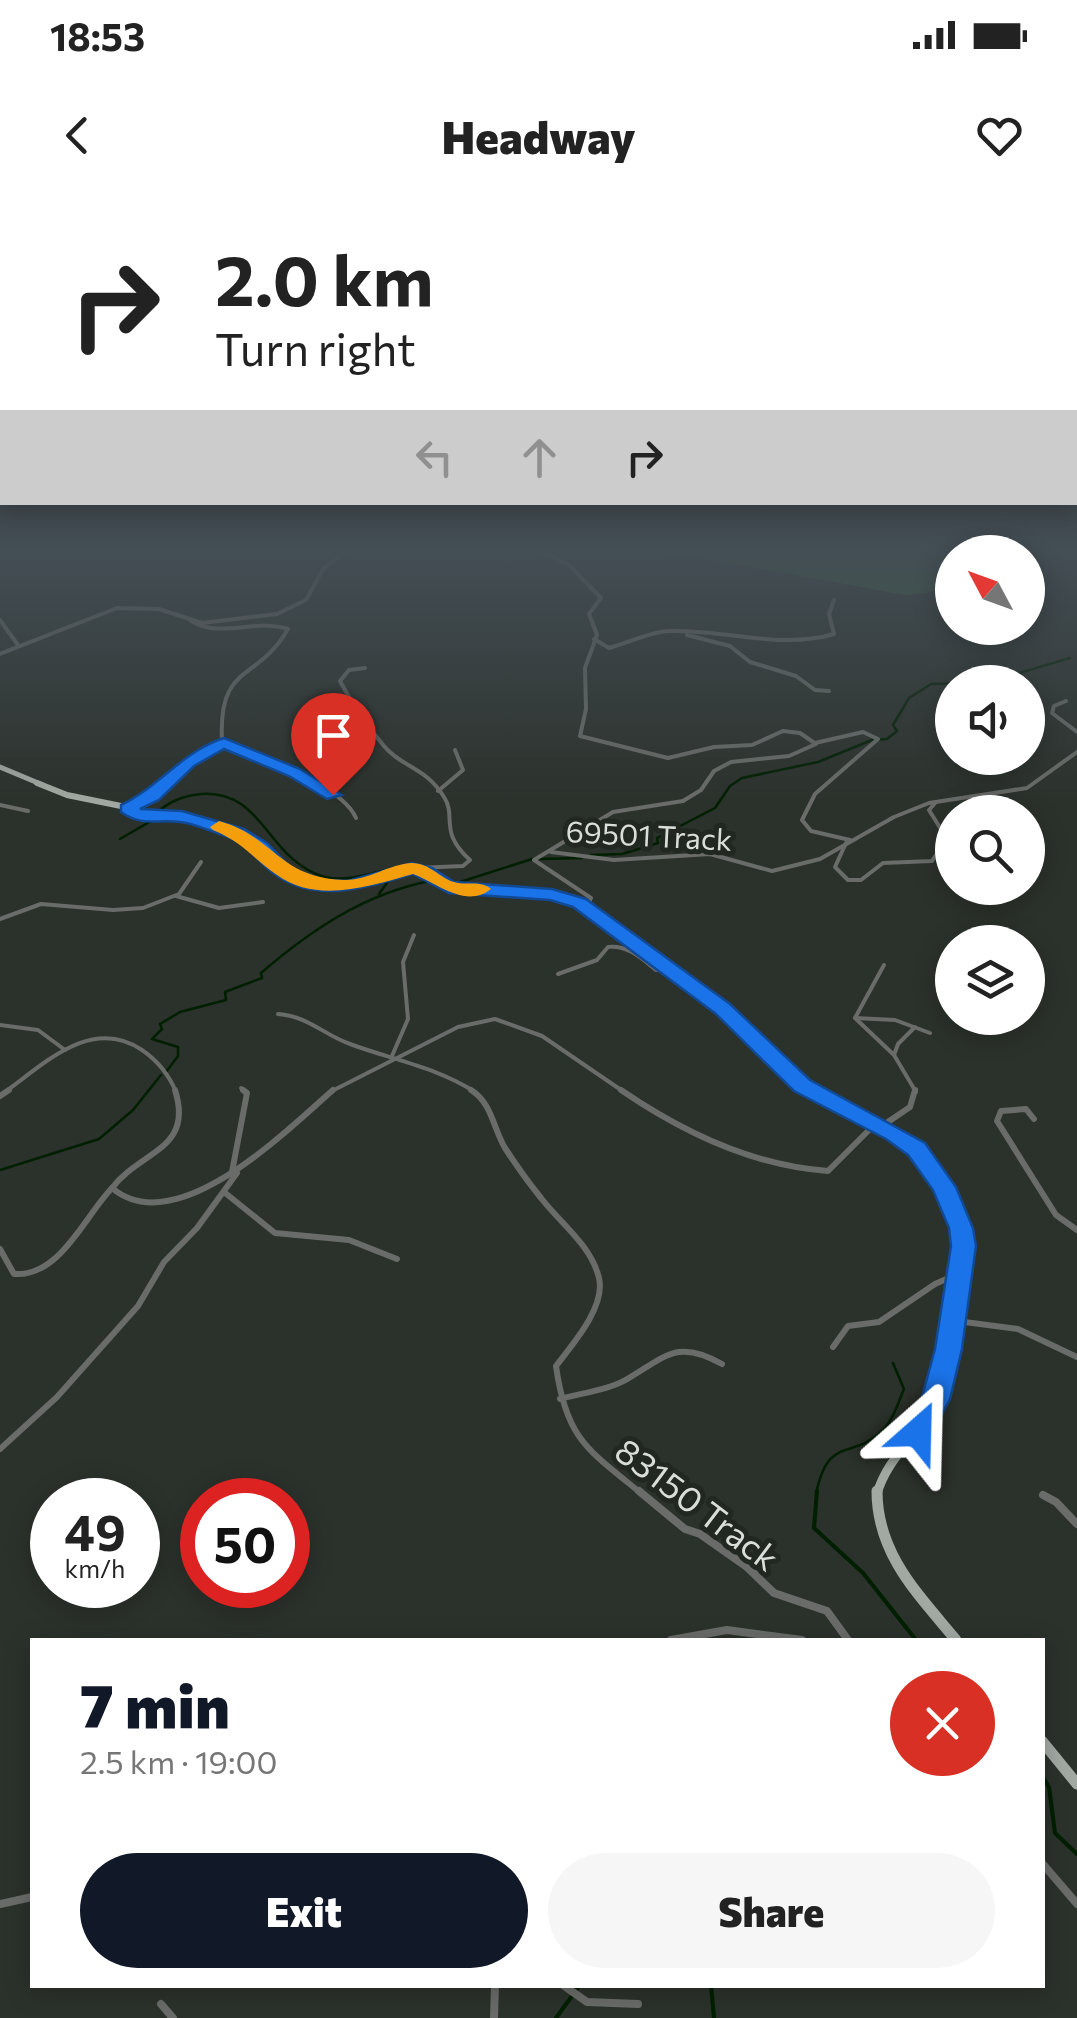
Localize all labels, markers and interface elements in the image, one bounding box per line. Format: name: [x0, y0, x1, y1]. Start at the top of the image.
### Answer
text: 18:53: [50, 12, 145, 59]
icon: back: [50, 108, 105, 163]
text: Headway: [442, 108, 635, 163]
icon: heart: [972, 108, 1027, 163]
text: 2.0 km: [215, 235, 434, 320]
icon: right: [50, 240, 180, 370]
text: Turn right: [215, 320, 416, 375]
icon: left: [407, 430, 462, 485]
icon: ahead: [512, 430, 567, 485]
icon: right: [617, 430, 672, 485]
north arrow: [935, 535, 1045, 645]
map controls: [935, 535, 1045, 1035]
button: sound: [935, 665, 1045, 775]
pin: [291, 693, 376, 796]
icon: arrive: [306, 708, 361, 763]
button: search: [935, 795, 1045, 905]
street label: 69501 Track: [565, 811, 733, 857]
button: layers: [935, 925, 1045, 1035]
position arrow: [866, 1380, 970, 1484]
street label: 83150 Track: [608, 1428, 788, 1578]
speed limit sign: 50: [180, 1478, 310, 1608]
text: 49: [64, 1500, 126, 1561]
text: km/h: [65, 1553, 125, 1583]
text: 7 min: [80, 1667, 230, 1740]
button: close: [890, 1671, 995, 1776]
text: 2.5 km · 19:00: [80, 1741, 277, 1781]
button: Exit: [80, 1853, 528, 1968]
button: Share: [548, 1853, 995, 1968]

